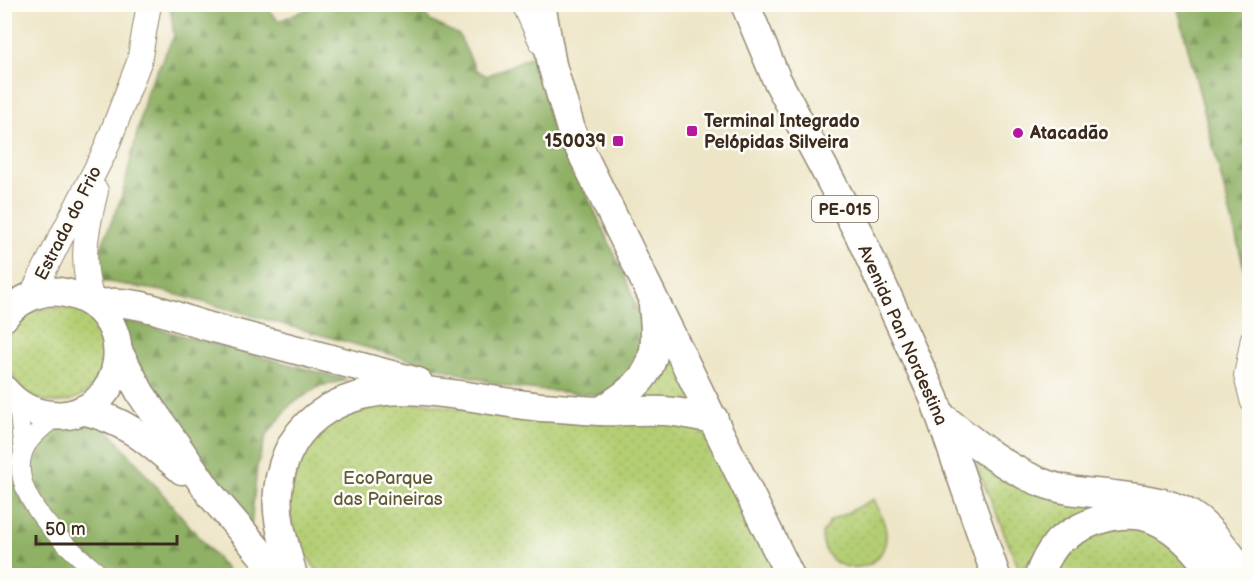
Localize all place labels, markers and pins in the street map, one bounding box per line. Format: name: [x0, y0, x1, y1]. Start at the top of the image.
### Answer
place label: Terminal Integrado Pelópidas Silveira: [704, 111, 860, 153]
place label: Atacadão: [1029, 123, 1108, 144]
marker: Terminal Integrado Pelópidas Silveira: [685, 124, 699, 138]
marker: Atacadão: [1011, 126, 1025, 140]
place label: 150039: [545, 131, 606, 152]
marker: 150039: [611, 134, 625, 148]

